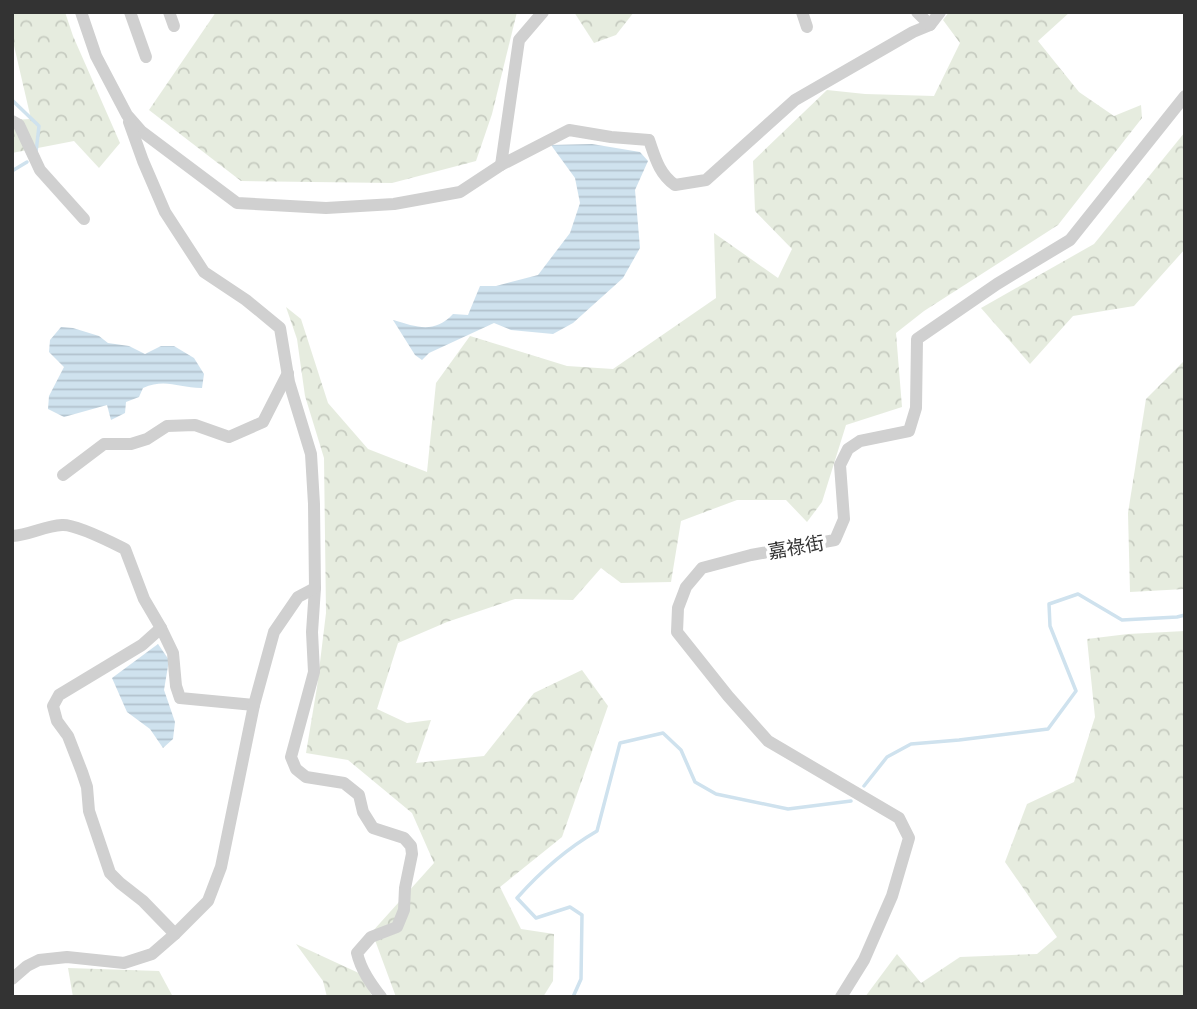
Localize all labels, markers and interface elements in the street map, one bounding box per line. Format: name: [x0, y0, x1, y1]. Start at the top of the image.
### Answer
street label: 嘉祿街: [766, 531, 826, 564]

